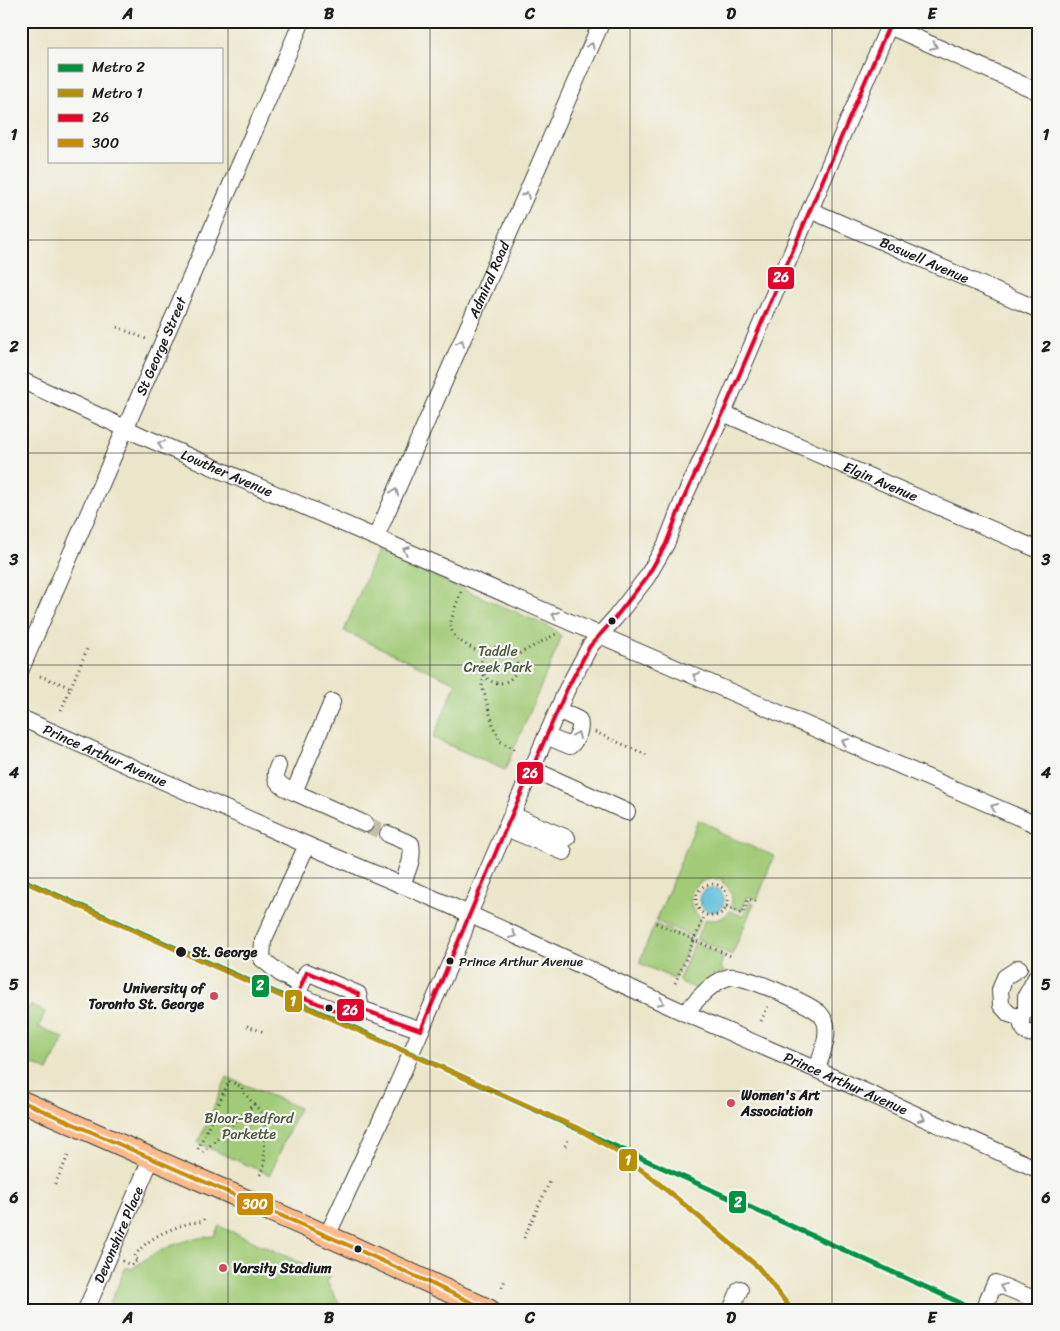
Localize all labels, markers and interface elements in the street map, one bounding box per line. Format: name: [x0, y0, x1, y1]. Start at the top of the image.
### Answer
text: A: [122, 0, 133, 28]
text: B: [324, 0, 335, 28]
text: C: [524, 0, 536, 28]
text: D: [726, 0, 736, 28]
text: E: [928, 0, 938, 28]
one-way arrow: [929, 39, 938, 50]
one-way arrow: [585, 42, 596, 51]
legend: [48, 48, 222, 162]
text: Metro 2: [92, 54, 145, 80]
text: Metro 1: [92, 80, 143, 106]
text: 26: [92, 104, 109, 130]
text: 1: [11, 120, 18, 149]
text: 1: [1043, 120, 1050, 149]
text: 300: [92, 130, 119, 156]
one-way arrow: [519, 191, 530, 200]
street label: Boswell Avenue: [875, 230, 973, 291]
street label: Admiral Road: [461, 236, 518, 323]
text: 26: [772, 265, 789, 290]
line badge: 26: [767, 266, 795, 290]
street label: St George Street: [129, 292, 195, 400]
text: 2: [8, 332, 19, 361]
text: 2: [1040, 332, 1051, 361]
one-way arrow: [454, 339, 465, 348]
one-way arrow: [157, 439, 166, 450]
street label: Lowther Avenue: [177, 442, 277, 504]
street label: Elgin Avenue: [839, 455, 922, 509]
one-way arrow: [389, 488, 400, 497]
text: 3: [9, 545, 19, 574]
text: 3: [1041, 545, 1051, 574]
one-way arrow: [402, 546, 411, 557]
one-way arrow: [551, 610, 560, 621]
unlabelled marker: [607, 616, 617, 626]
park label: Taddle Creek Park: [464, 639, 533, 680]
one-way arrow: [692, 672, 701, 683]
street label: Prince Arthur Avenue: [39, 717, 171, 794]
one-way arrow: [571, 731, 581, 740]
one-way arrow: [841, 737, 850, 748]
text: 4: [8, 758, 19, 787]
text: 4: [1040, 758, 1051, 787]
line badge: 26: [516, 761, 544, 785]
text: 26: [521, 761, 538, 786]
one-way arrow: [990, 802, 999, 813]
one-way arrow: [508, 929, 517, 939]
place label: St. George: [191, 940, 258, 965]
marker: St. George: [174, 945, 188, 959]
place label: Prince Arthur Avenue: [459, 950, 583, 973]
marker: Prince Arthur Avenue: [445, 956, 455, 966]
text: 5: [9, 970, 19, 999]
text: 5: [1041, 970, 1051, 999]
text: 2: [255, 973, 265, 998]
line badge: 2: [251, 974, 270, 998]
place label: University of Toronto St. George: [88, 976, 207, 1017]
line badge: 1: [284, 989, 303, 1013]
text: 1: [290, 989, 296, 1014]
marker: University of Toronto St. George: [208, 990, 220, 1002]
one-way arrow: [656, 996, 665, 1007]
line badge: 26: [336, 998, 365, 1022]
text: 26: [341, 998, 358, 1023]
unlabelled marker: [324, 1003, 334, 1013]
street label: Prince Arthur Avenue: [780, 1045, 912, 1122]
place label: Women's Art Association: [740, 1083, 821, 1124]
marker: Women's Art Association: [725, 1097, 737, 1109]
park label: Bloor-Bedford Parkette: [205, 1106, 295, 1147]
one-way arrow: [917, 1112, 926, 1122]
line badge: 1: [618, 1148, 638, 1172]
text: 1: [625, 1148, 631, 1173]
street label: Devonshire Place: [87, 1182, 151, 1287]
text: 6: [8, 1183, 19, 1212]
text: 6: [1040, 1183, 1051, 1212]
line badge: 2: [728, 1190, 747, 1214]
text: 2: [733, 1190, 743, 1215]
line badge: 300: [236, 1192, 274, 1216]
text: 300: [241, 1192, 268, 1217]
unlabelled marker: [353, 1244, 363, 1254]
place label: Varsity Stadium: [233, 1256, 332, 1281]
marker: Varsity Stadium: [217, 1262, 229, 1274]
one-way arrow: [1000, 1283, 1008, 1293]
text: A: [122, 1303, 133, 1331]
text: B: [324, 1303, 335, 1331]
text: C: [524, 1303, 536, 1331]
text: D: [726, 1303, 736, 1331]
text: E: [928, 1303, 938, 1331]

